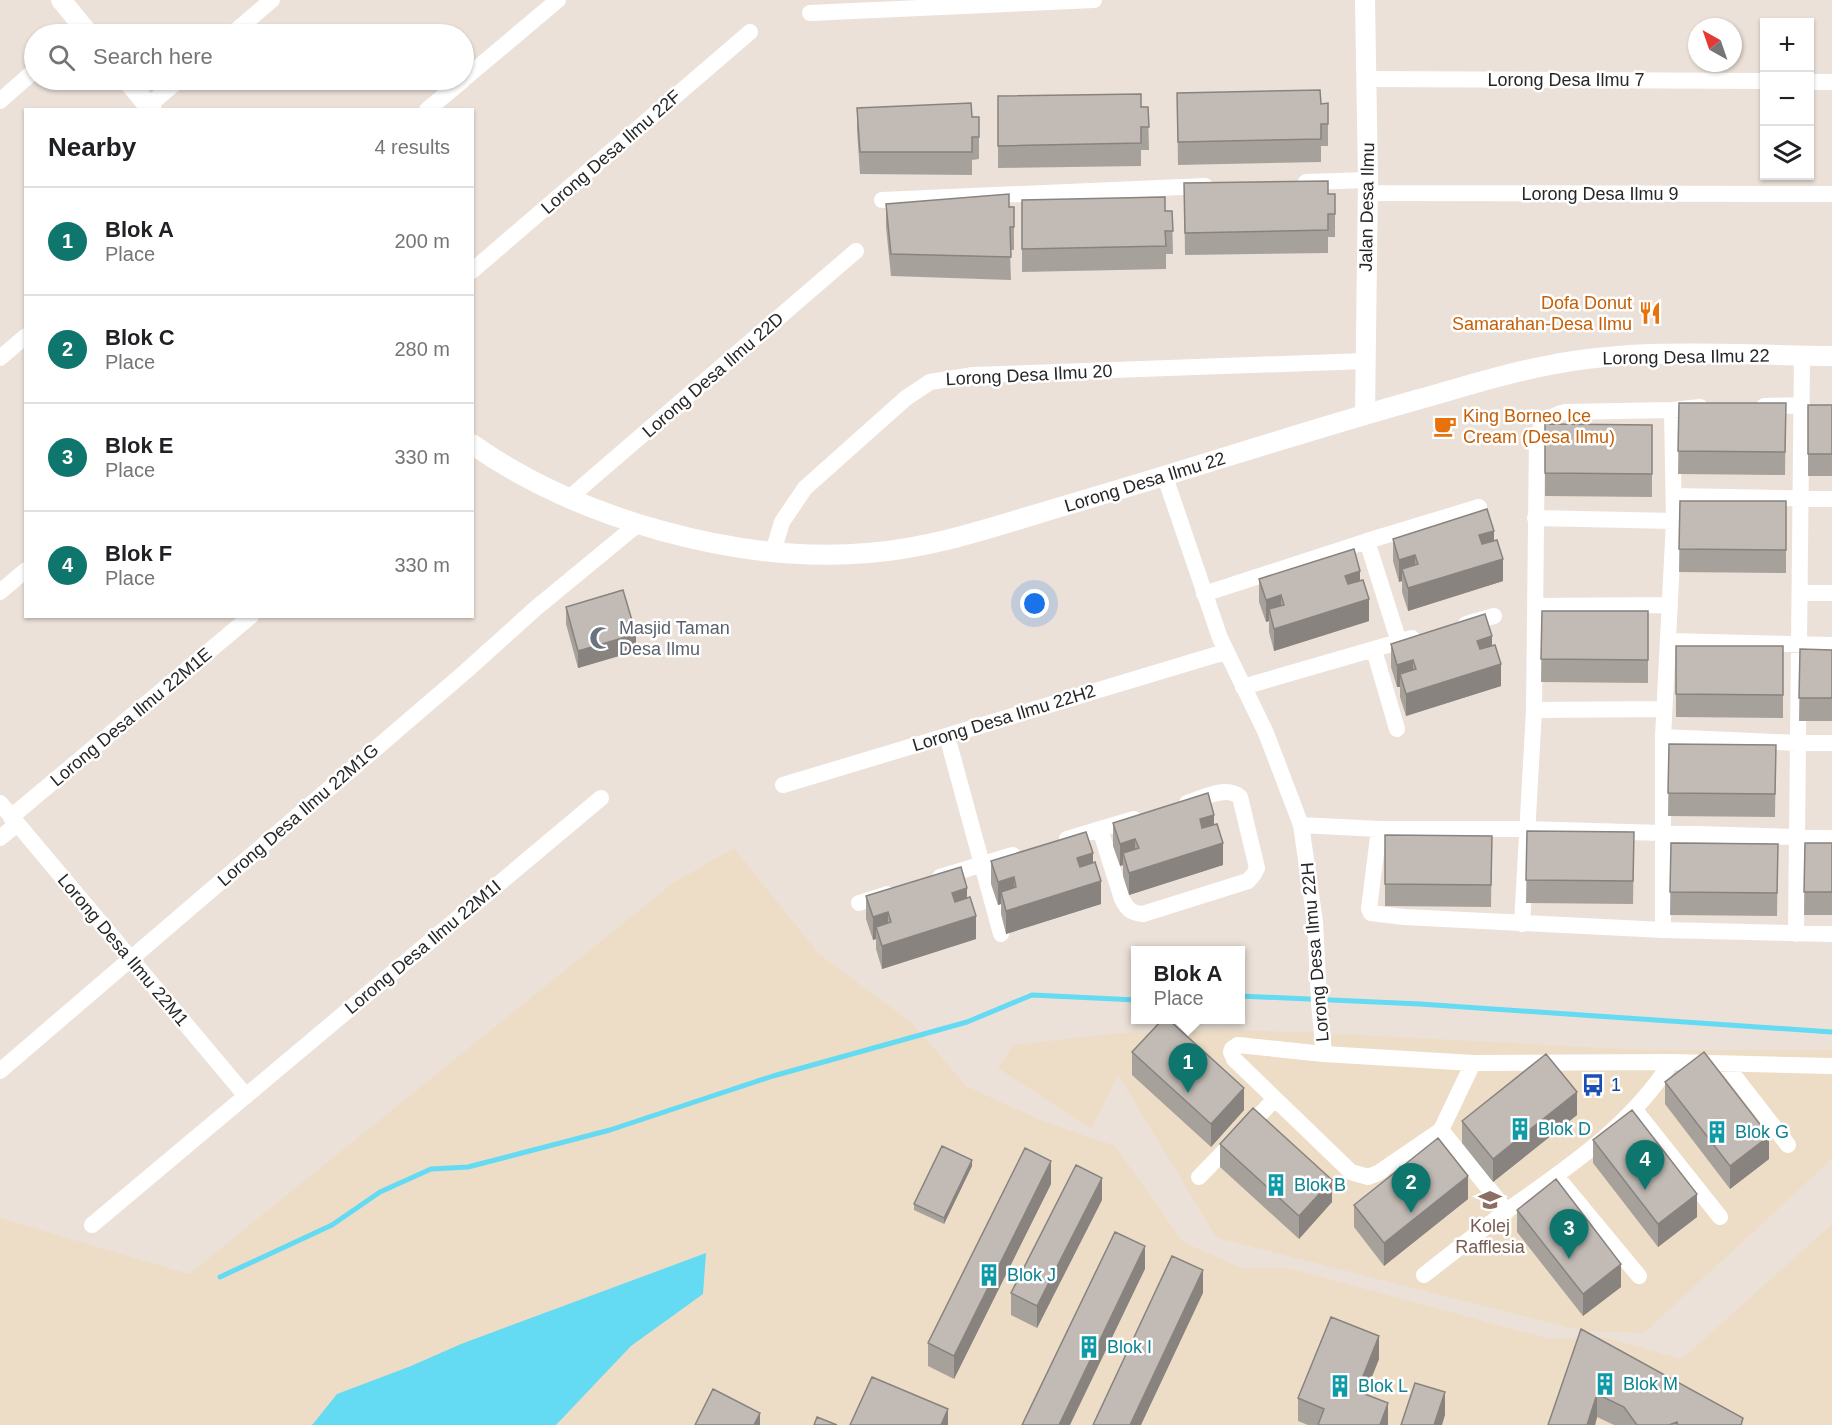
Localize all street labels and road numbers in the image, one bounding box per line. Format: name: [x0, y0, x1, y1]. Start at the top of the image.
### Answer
street label: Lorong Desa Ilmu 7: [1487, 70, 1645, 90]
street label: Lorong Desa Ilmu 22F: [537, 86, 685, 218]
street label: Jalan Desa Ilmu: [1356, 142, 1378, 272]
street label: Lorong Desa Ilmu 9: [1521, 184, 1679, 204]
street label: Lorong Desa Ilmu 22D: [638, 308, 788, 442]
street label: Lorong Desa Ilmu 22: [1602, 346, 1770, 368]
street label: Lorong Desa Ilmu 20: [945, 361, 1113, 389]
street label: Lorong Desa Ilmu 22: [1062, 448, 1228, 516]
street label: Lorong Desa Ilmu 22M1E: [46, 644, 216, 790]
street label: Lorong Desa Ilmu 22H2: [910, 681, 1098, 755]
street label: Lorong Desa Ilmu 22M1G: [214, 740, 382, 890]
street label: Lorong Desa Ilmu 22H: [1297, 861, 1333, 1043]
street label: Lorong Desa Ilmu 22M1: [54, 870, 192, 1030]
street label: Lorong Desa Ilmu 22M1I: [341, 876, 505, 1018]

